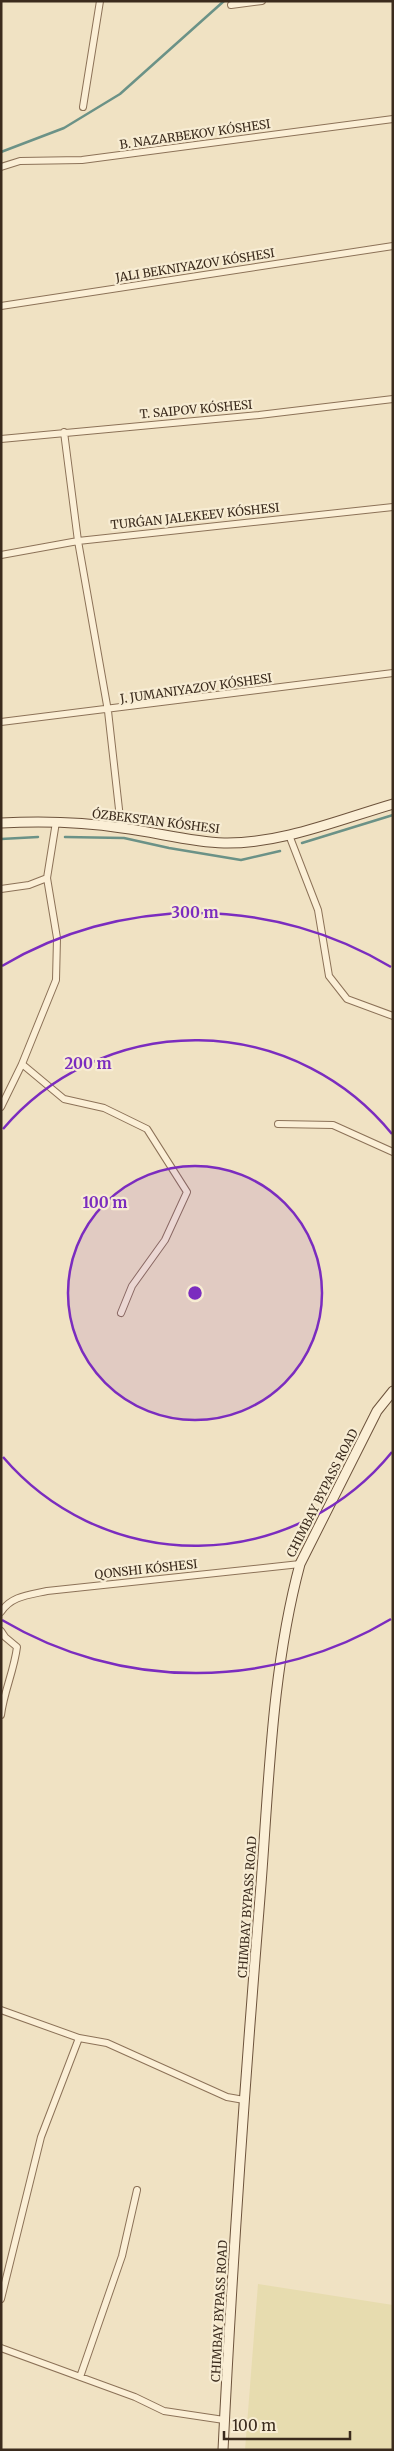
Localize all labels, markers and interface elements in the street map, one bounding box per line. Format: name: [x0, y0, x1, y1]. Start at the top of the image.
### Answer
street label: B. NAZARBEKOV KÓSHESI: [119, 116, 271, 152]
street label: JALI BEKNIYAZOV KÓSHESI: [113, 245, 276, 285]
street label: T. SAIPOV KÓSHESI: [139, 397, 253, 421]
street label: TURǴAN JALEKEEV KÓSHESI: [110, 500, 280, 532]
street label: J. JUMANIYAZOV KÓSHESI: [118, 670, 273, 706]
street label: ÓZBEKSTAN KÓSHESI: [91, 806, 221, 836]
text: 300 m: [171, 903, 219, 922]
text: 200 m: [64, 1054, 112, 1073]
text: 100 m: [83, 1193, 127, 1212]
centre of rings: [186, 1284, 204, 1302]
street label: CHIMBAY BYPASS ROAD: [283, 1426, 361, 1560]
street label: QONSHI KÓSHESI: [94, 1556, 198, 1582]
street label: CHIMBAY BYPASS ROAD: [235, 1836, 259, 1978]
street label: CHIMBAY BYPASS ROAD: [208, 2240, 230, 2382]
scale bar: [224, 2408, 350, 2440]
text: 100 m: [232, 2416, 276, 2435]

